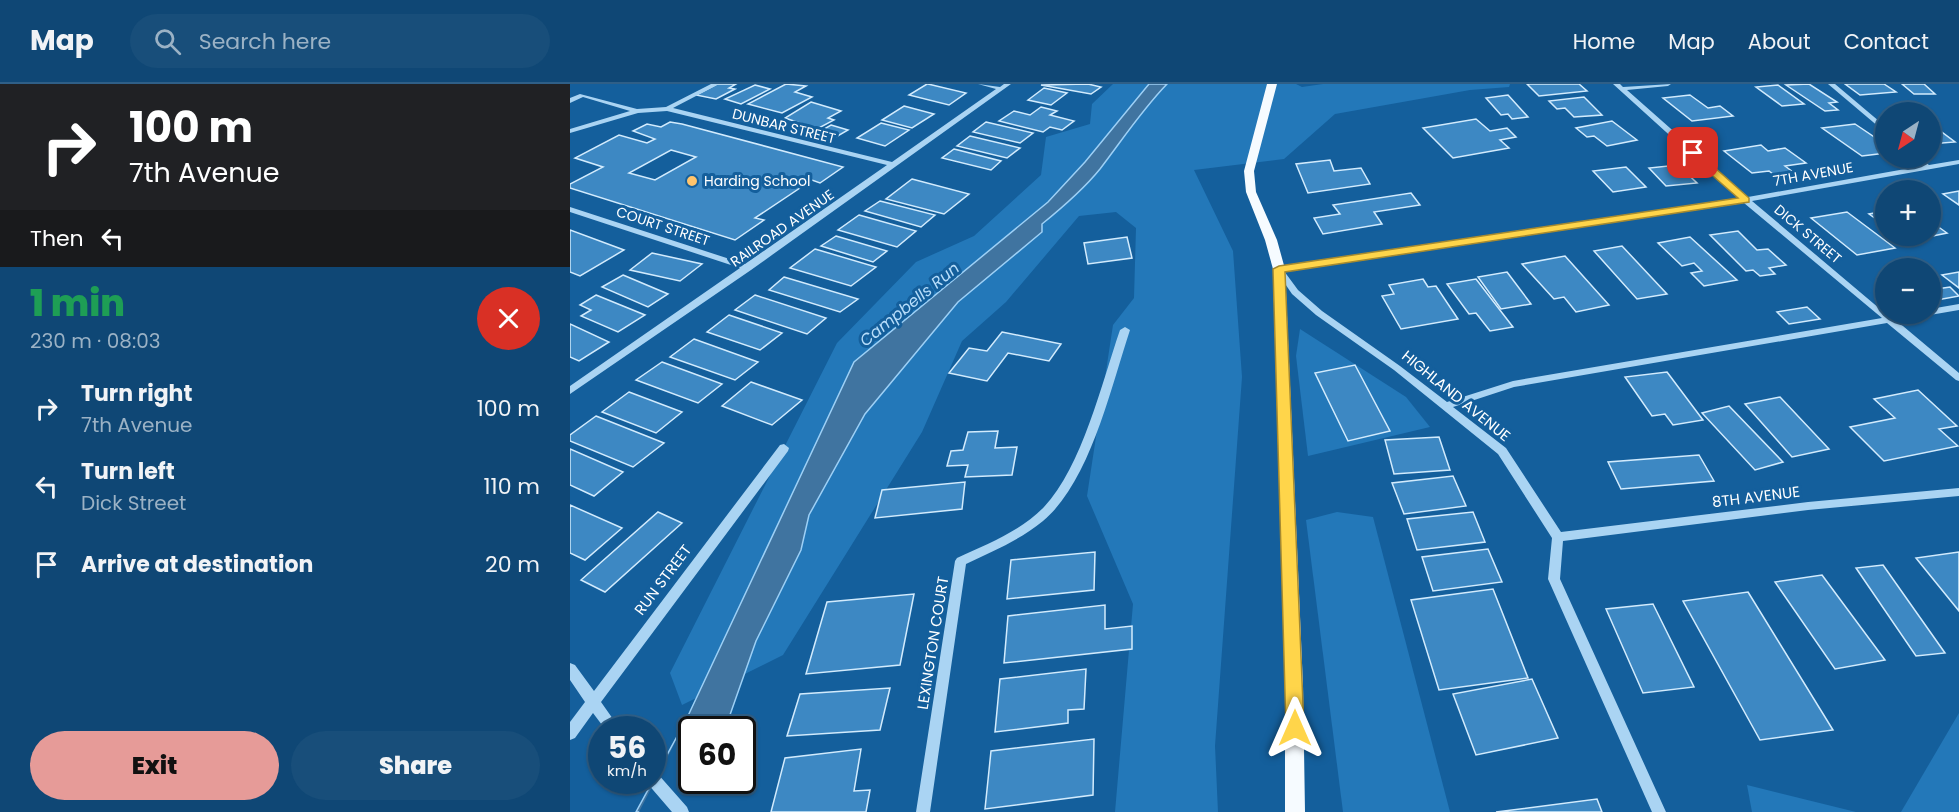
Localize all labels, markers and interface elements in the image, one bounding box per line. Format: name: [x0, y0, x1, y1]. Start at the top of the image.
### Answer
search box: [130, 14, 550, 68]
text: Map: [30, 21, 94, 60]
icon: search: [151, 25, 184, 58]
text: Search here: [199, 26, 331, 57]
text: Home: [1573, 27, 1635, 56]
text: Map: [1668, 27, 1715, 56]
text: About: [1748, 27, 1811, 56]
text: Contact: [1844, 27, 1929, 56]
text: 100 m: [129, 98, 253, 157]
north arrow: [1875, 102, 1941, 168]
map controls: [1875, 102, 1941, 324]
street label: DUNBAR STREET: [730, 104, 838, 149]
icon: right: [30, 108, 108, 186]
pin: [1667, 127, 1718, 178]
icon: arrive: [1676, 136, 1709, 169]
text: 7th Avenue: [129, 154, 279, 191]
street label: 7TH AVENUE: [1771, 157, 1855, 191]
place label: Harding School: [704, 171, 810, 191]
marker: Harding School: [685, 174, 699, 188]
button: +: [1875, 180, 1941, 246]
street label: RAILROAD AVENUE: [726, 185, 838, 271]
street label: DICK STREET: [1770, 200, 1846, 268]
street label: COURT STREET: [614, 201, 713, 251]
icon: left: [96, 222, 129, 255]
text: Then: [30, 223, 84, 254]
water label: Campbells Run: [855, 257, 964, 352]
button: −: [1875, 258, 1941, 324]
text: 1 min: [30, 278, 125, 329]
button: close: [477, 287, 540, 350]
text: 230 m · 08:03: [30, 327, 160, 355]
street label: HIGHLAND AVENUE: [1398, 345, 1515, 446]
text: Turn right: [81, 378, 192, 409]
icon: right: [30, 392, 63, 425]
text: 100 m: [477, 393, 540, 424]
text: 7th Avenue: [81, 411, 192, 439]
text: Turn left: [81, 456, 175, 487]
icon: left: [30, 470, 63, 503]
text: 110 m: [484, 471, 540, 502]
street label: 8TH AVENUE: [1711, 481, 1801, 512]
text: Dick Street: [81, 489, 186, 517]
street label: RUN STREET: [629, 540, 696, 619]
icon: arrive: [30, 548, 63, 581]
text: Arrive at destination: [81, 549, 313, 580]
text: 20 m: [485, 549, 540, 580]
street label: LEXINGTON COURT: [912, 575, 953, 711]
position arrow: [1263, 696, 1327, 760]
speed limit sign: 60: [678, 716, 756, 794]
text: 56: [608, 726, 646, 769]
button: Exit: [30, 731, 279, 800]
button: Share: [291, 731, 540, 800]
text: km/h: [607, 760, 647, 781]

